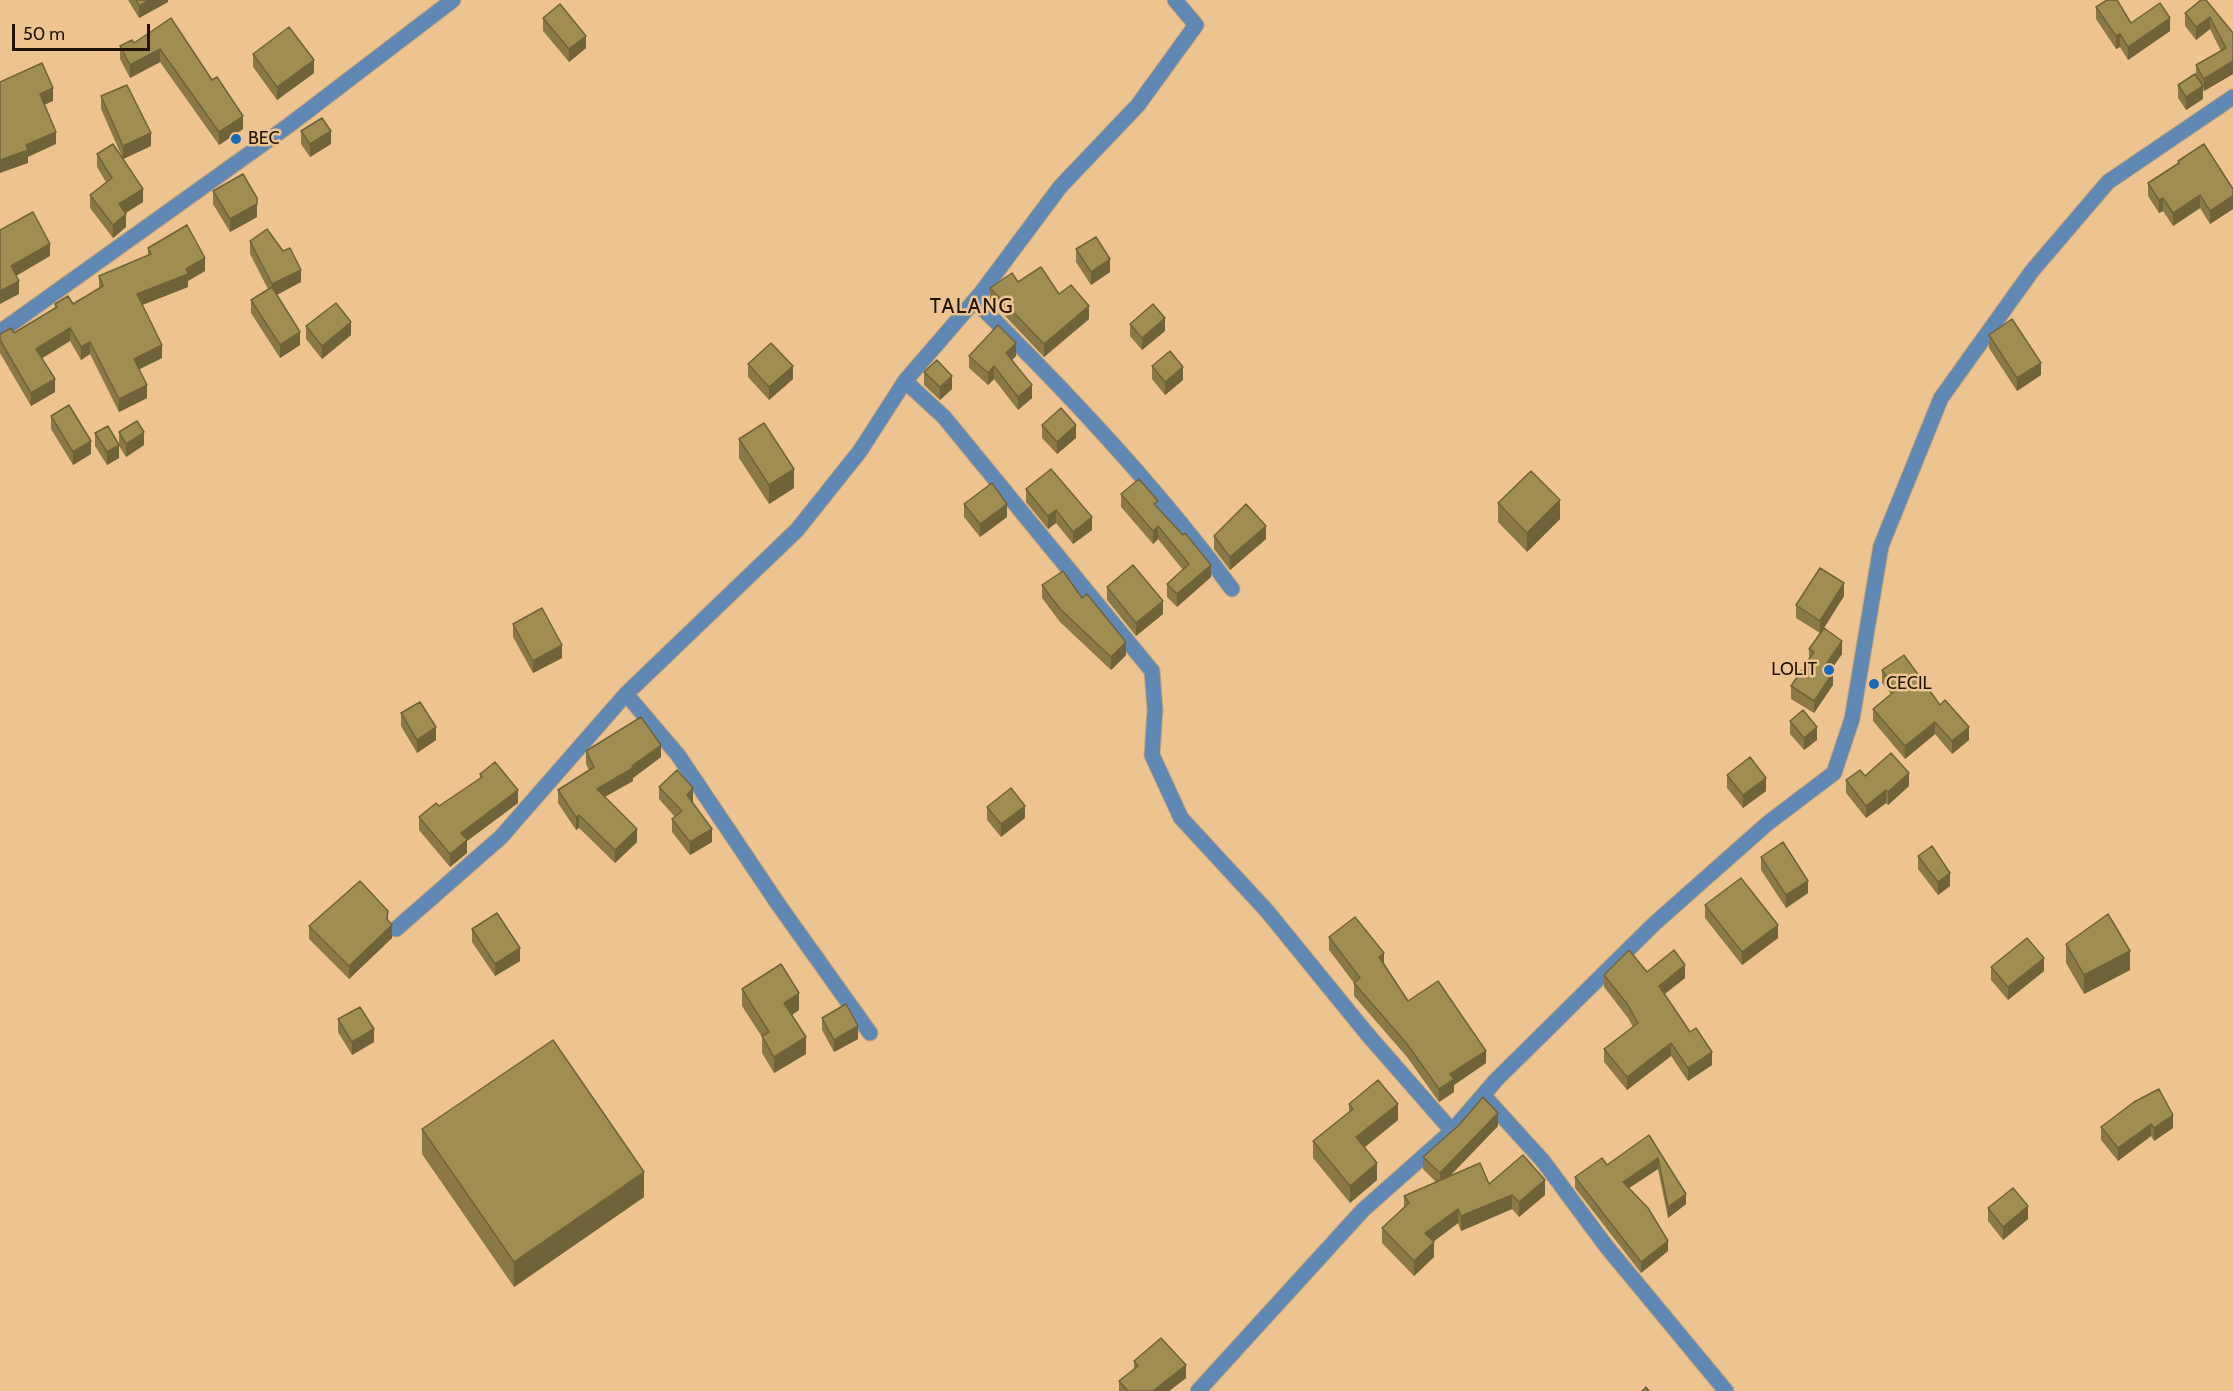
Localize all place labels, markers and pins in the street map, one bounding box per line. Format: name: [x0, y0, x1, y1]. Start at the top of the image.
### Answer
place label: BEC: [248, 128, 280, 150]
marker: BEC: [229, 132, 243, 146]
place label: LOLIT: [1771, 659, 1817, 681]
marker: LOLIT: [1822, 663, 1836, 677]
place label: CECIL: [1886, 673, 1932, 695]
marker: CECIL: [1867, 677, 1881, 691]

